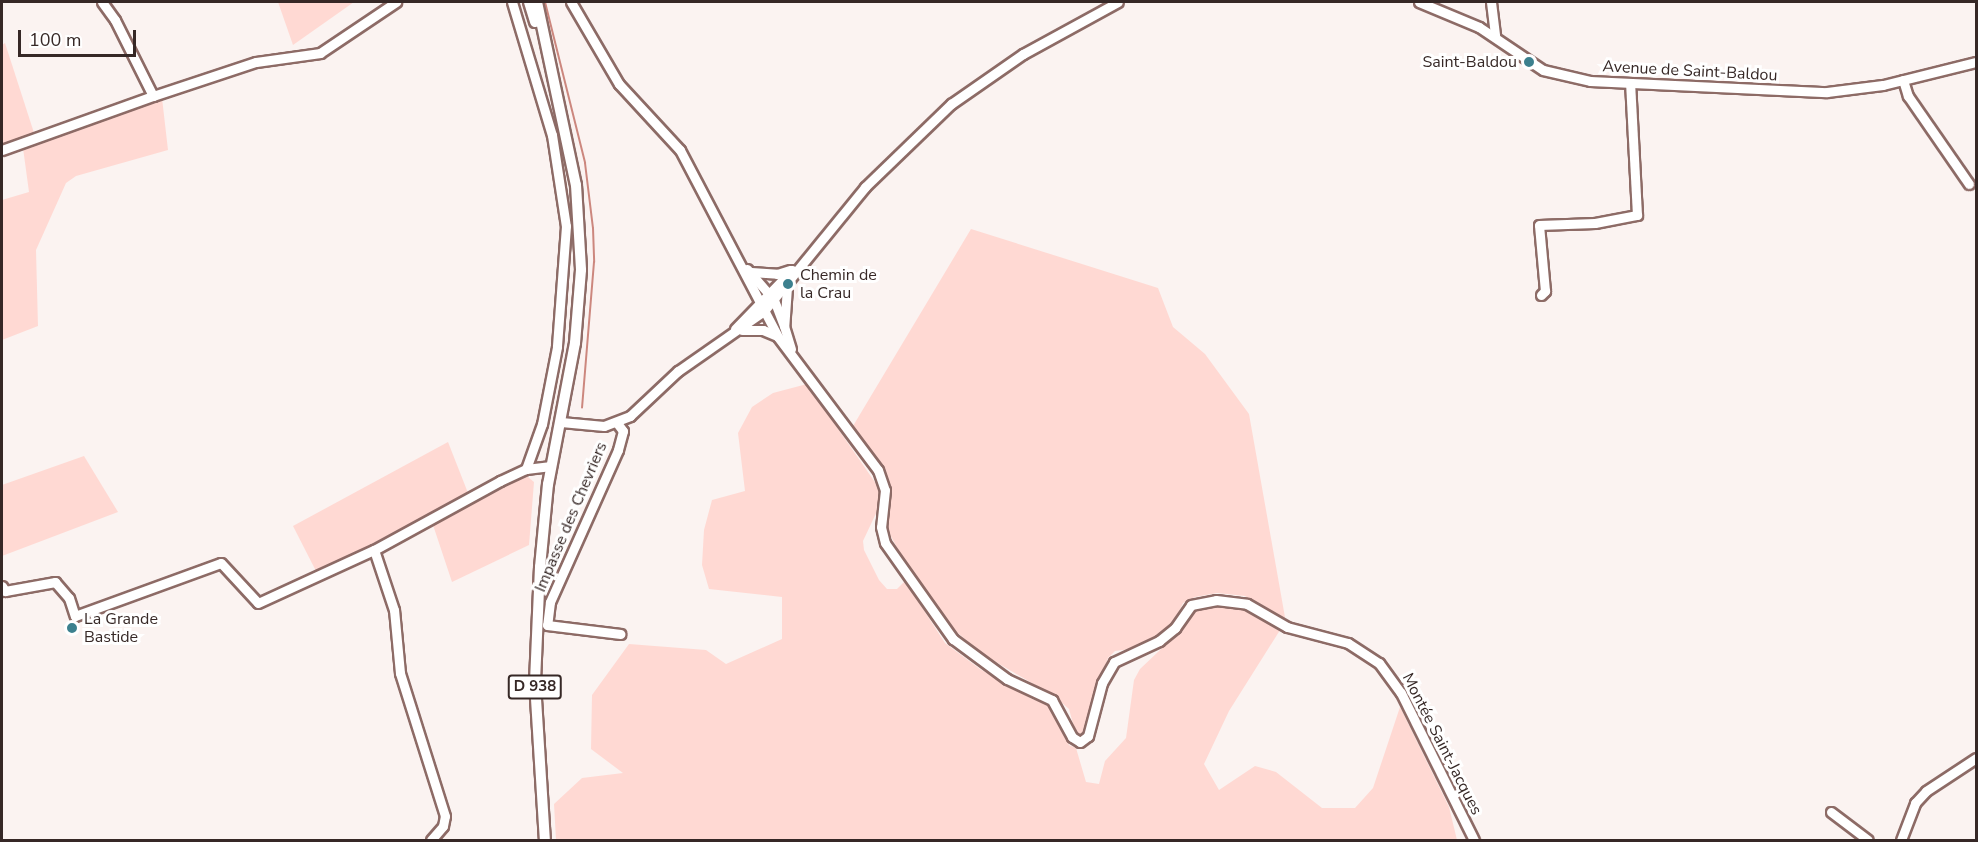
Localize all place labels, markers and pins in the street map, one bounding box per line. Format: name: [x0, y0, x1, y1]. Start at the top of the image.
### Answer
place label: Saint-Baldou: [1423, 52, 1517, 72]
marker: Saint-Baldou: [1522, 55, 1536, 69]
place label: Chemin de la Crau: [800, 265, 877, 303]
marker: Chemin de la Crau: [781, 277, 795, 291]
place label: La Grande Bastide: [84, 609, 158, 647]
marker: La Grande Bastide: [65, 621, 79, 635]

